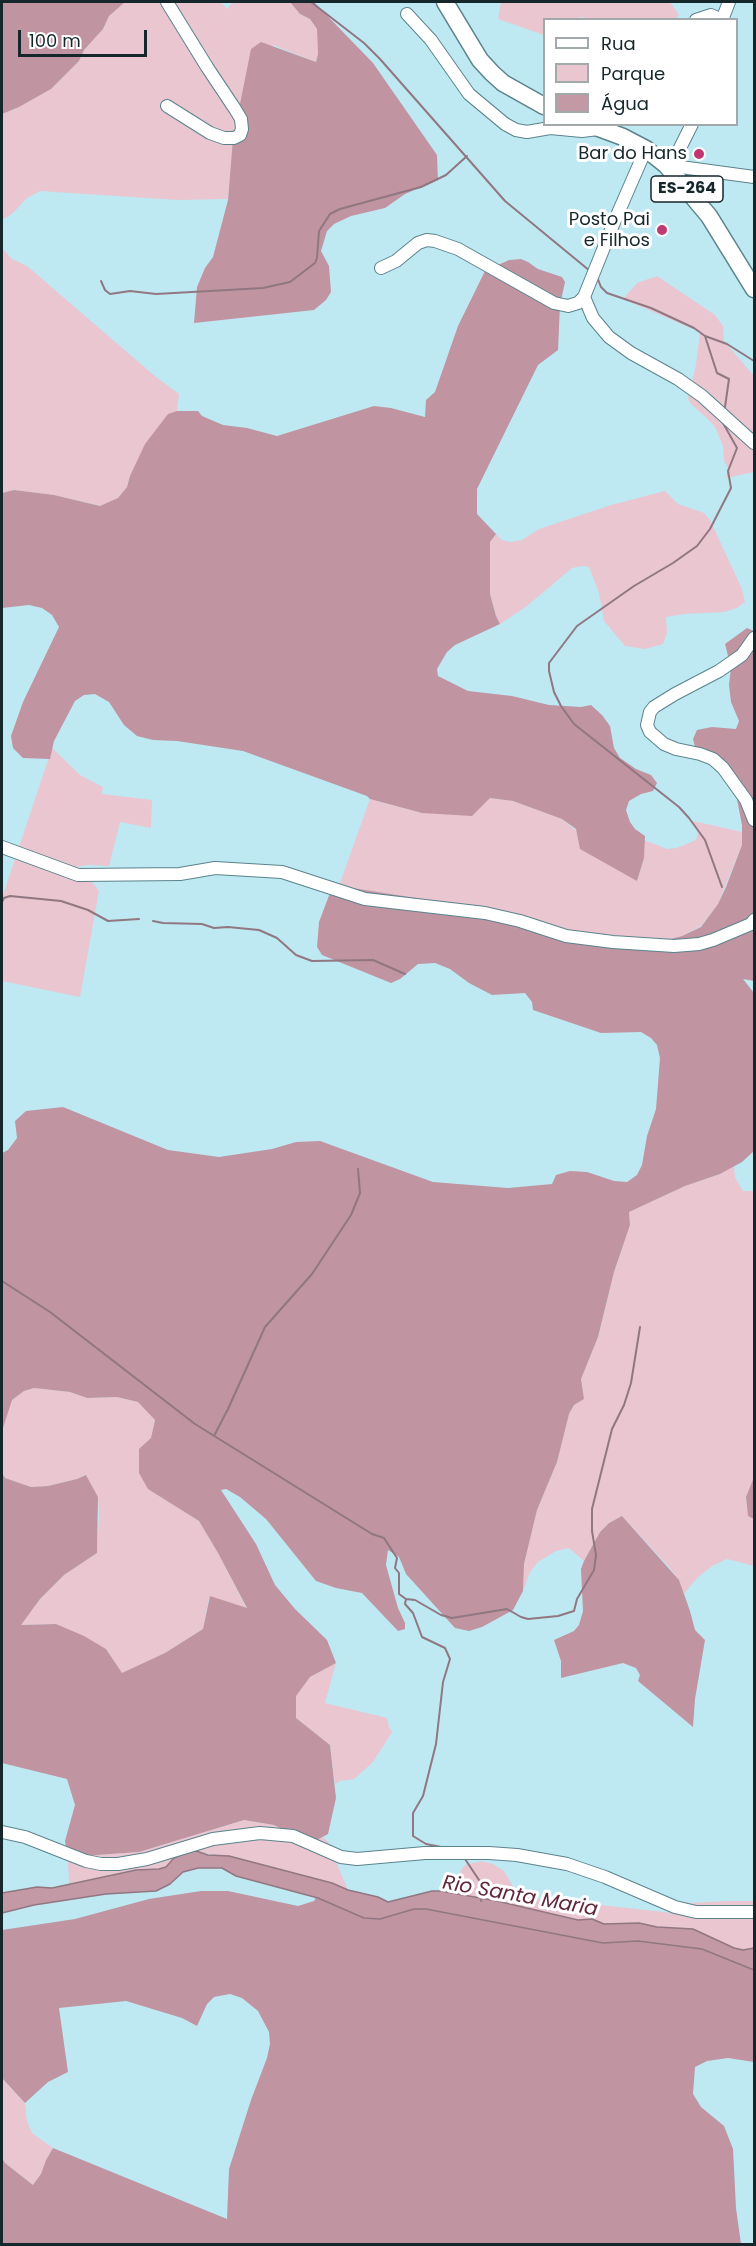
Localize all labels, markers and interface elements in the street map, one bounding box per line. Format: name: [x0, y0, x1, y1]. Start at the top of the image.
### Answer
scale bar: [21, 18, 150, 56]
legend: [543, 18, 738, 126]
text: 100 m: [29, 28, 81, 53]
text: Rua: [601, 31, 636, 56]
text: Parque: [601, 61, 665, 86]
text: Água: [601, 91, 649, 116]
place label: Bar do Hans: [578, 143, 687, 165]
marker: Bar do Hans: [692, 147, 706, 161]
road number: ES-264: [651, 176, 723, 202]
place label: Posto Pai e Filhos: [569, 209, 650, 252]
marker: Posto Pai e Filhos: [655, 223, 669, 237]
water label: Rio Santa Maria: [441, 1872, 599, 1922]

